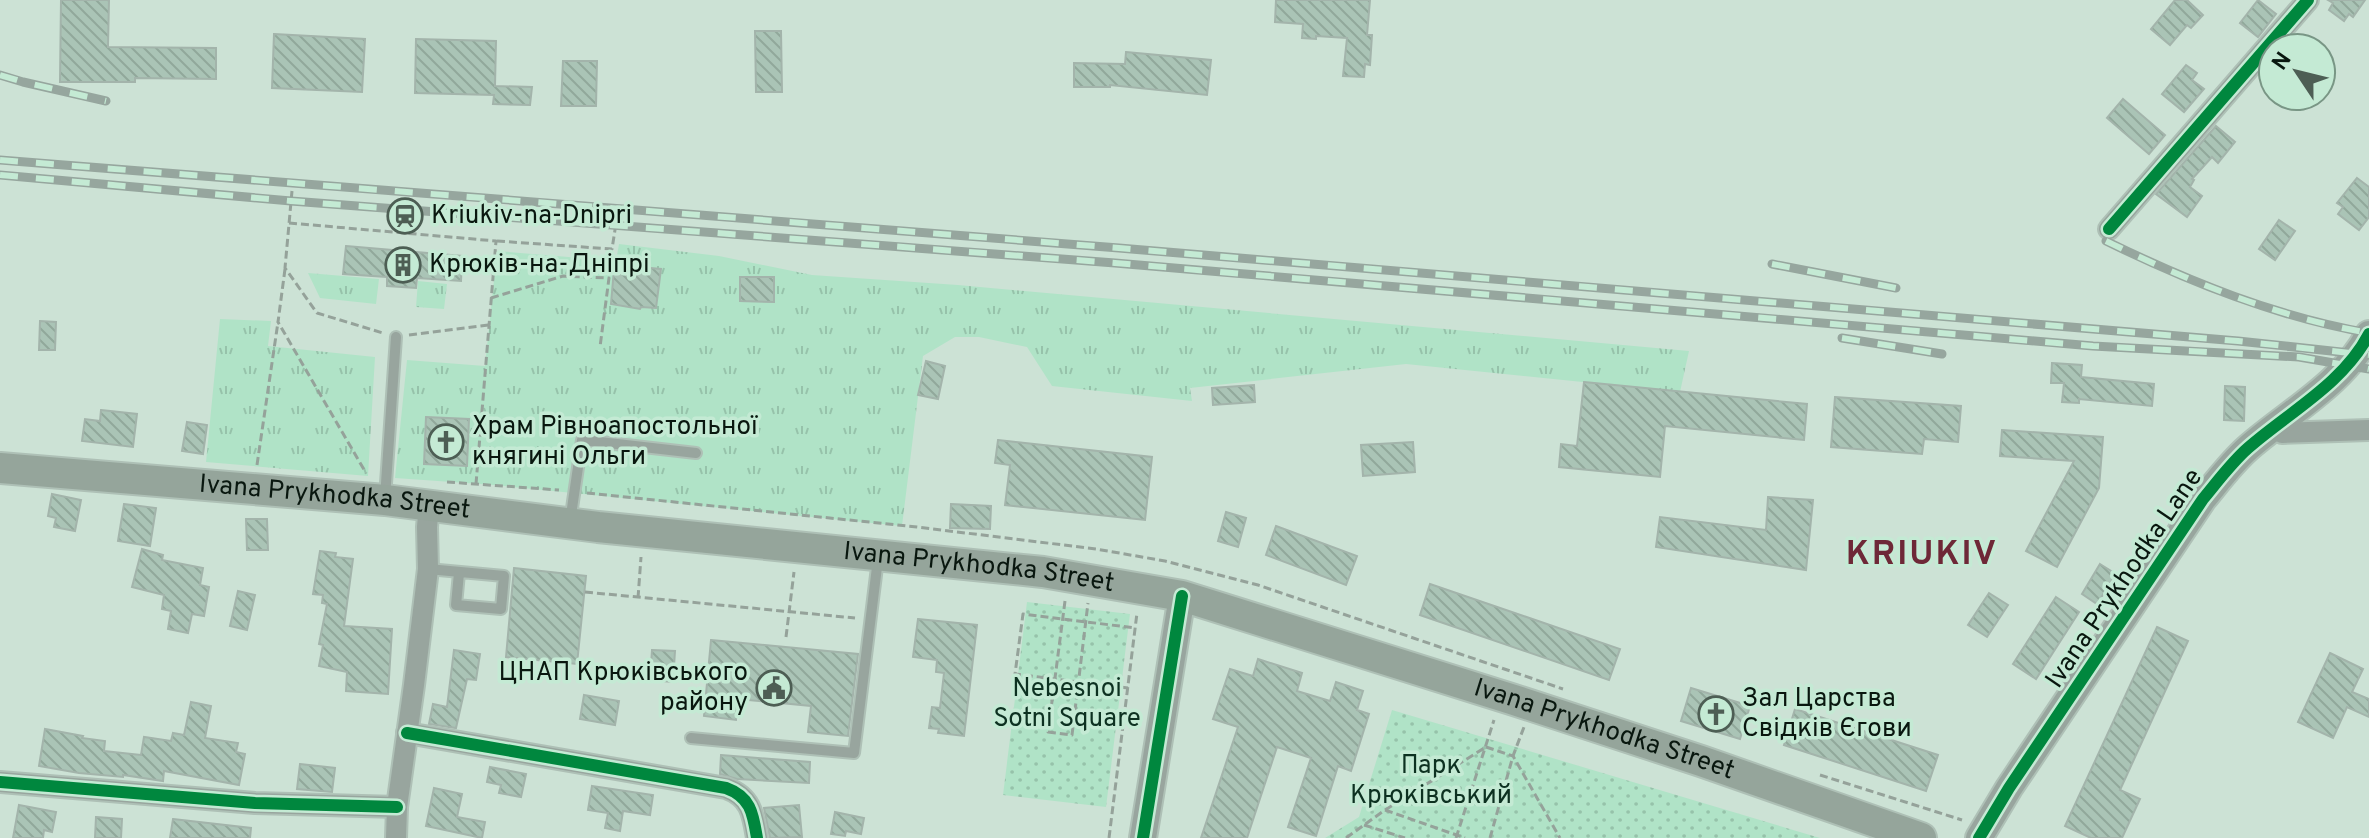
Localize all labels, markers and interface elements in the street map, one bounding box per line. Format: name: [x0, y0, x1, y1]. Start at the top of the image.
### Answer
north arrow: [2257, 32, 2337, 112]
text: N: [2267, 48, 2298, 76]
station icon: Kriukiv-na-Dnipri: [386, 197, 424, 235]
place label: Kriukiv-na-Dnipri: [431, 200, 632, 233]
building icon: Крюків-на-Дніпрі: [384, 246, 422, 284]
place label: Крюків-на-Дніпрі: [429, 249, 650, 282]
place label: Храм Рівноапостольної княгині Ольги: [472, 411, 758, 474]
church icon: Храм Рівноапостольної княгині Ольги: [427, 423, 465, 461]
street label: Ivana Prykhodka Lane: [2039, 463, 2211, 695]
street label: Ivana Prykhodka Street: [198, 468, 472, 527]
district label: KRIUKIV: [1846, 534, 1998, 577]
street label: Ivana Prykhodka Street: [842, 535, 1117, 600]
place label: ЦНАП Крюківського району: [498, 657, 748, 720]
public building icon: ЦНАП Крюківського району: [755, 669, 793, 707]
street label: Ivana Prykhodka Street: [1470, 672, 1739, 788]
park label: Nebesnoi Sotni Square: [993, 673, 1141, 736]
place label: Зал Царства Свідків Єгови: [1742, 683, 1912, 746]
church icon: Зал Царства Свідків Єгови: [1697, 695, 1735, 733]
park label: Парк Крюківський: [1350, 750, 1512, 813]

